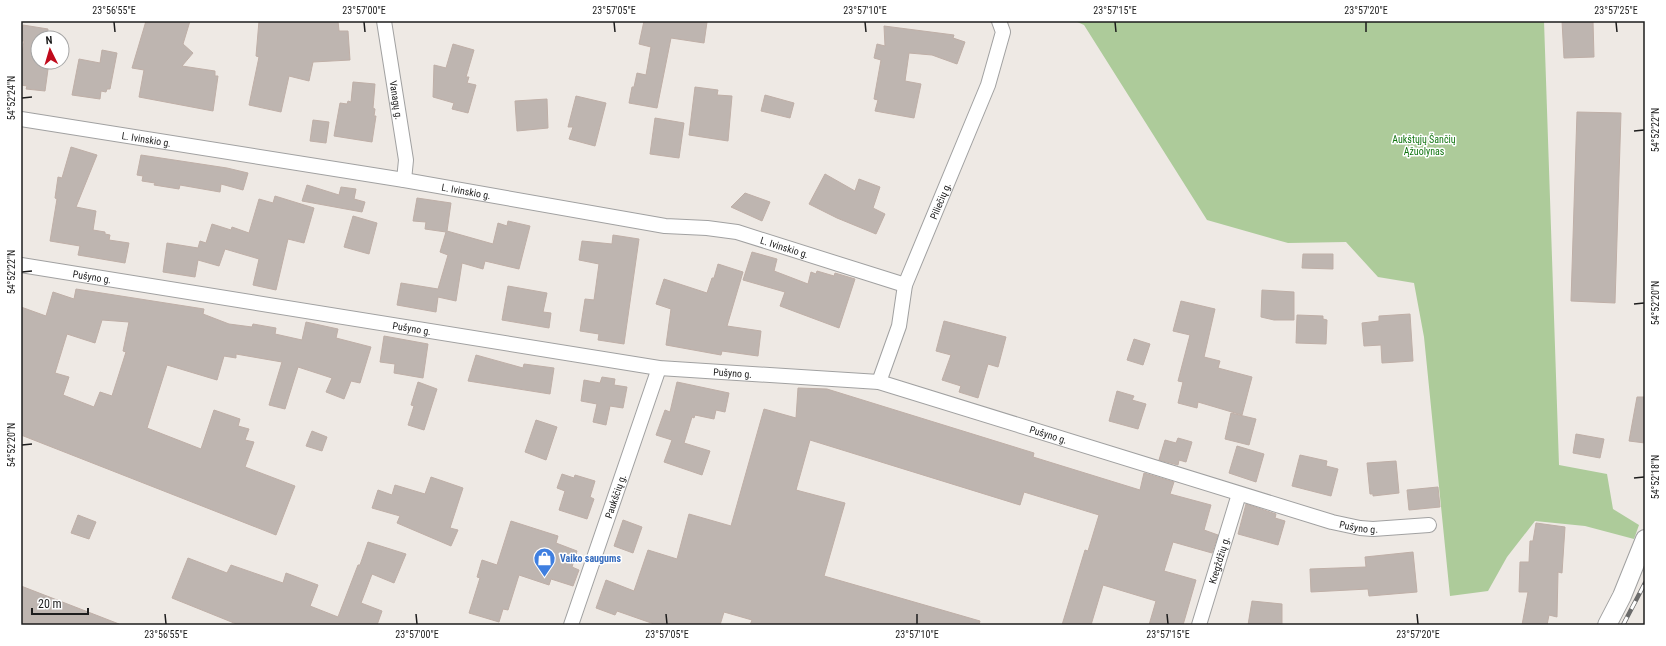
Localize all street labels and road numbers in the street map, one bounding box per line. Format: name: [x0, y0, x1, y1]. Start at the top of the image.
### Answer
street label: Vanagų g.: [388, 80, 405, 120]
street label: L. Ivinskio g.: [121, 130, 172, 148]
street label: L. Ivinskio g.: [441, 181, 492, 201]
street label: Piliečių g.: [927, 181, 952, 221]
street label: L. Ivinskio g.: [759, 234, 810, 260]
street label: Pušyno g.: [72, 268, 112, 285]
street label: Pušyno g.: [392, 320, 432, 337]
street label: Pušyno g.: [713, 366, 752, 379]
street label: Pušyno g.: [1028, 423, 1069, 445]
street label: Paukščių g.: [602, 473, 628, 520]
street label: Pušyno g.: [1338, 518, 1378, 535]
street label: Kregždžių g.: [1206, 535, 1231, 585]

